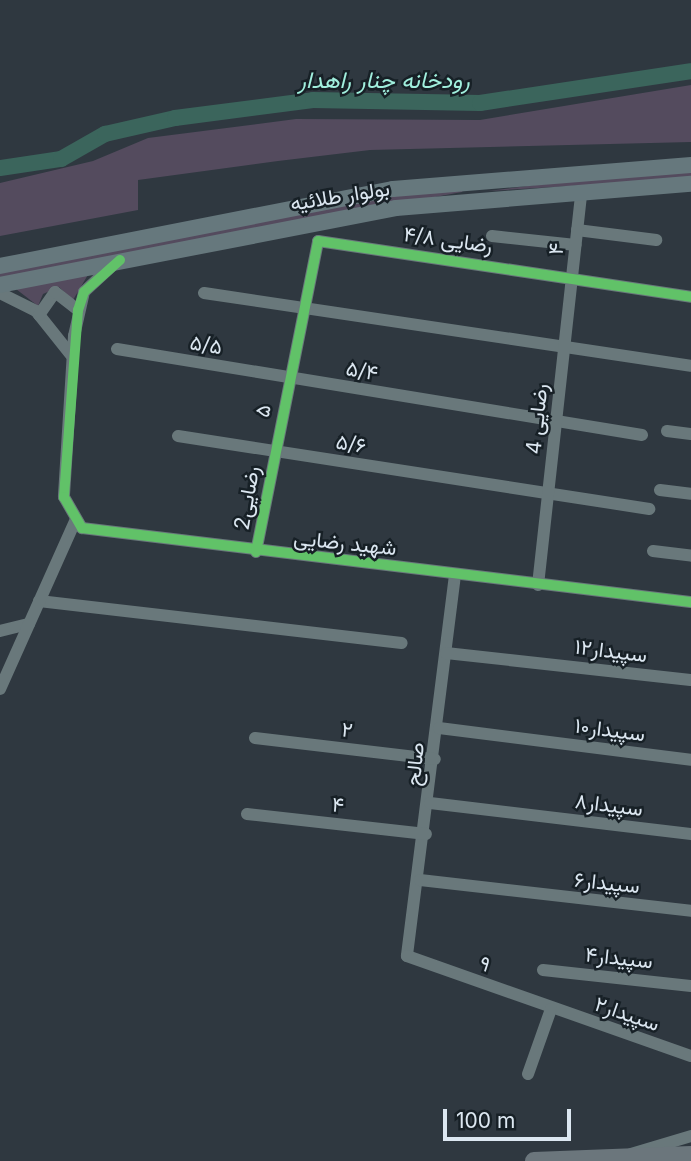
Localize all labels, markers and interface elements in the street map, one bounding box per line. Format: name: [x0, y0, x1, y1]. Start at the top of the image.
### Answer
water label: رودخانه چنار راهدار: [298, 66, 470, 94]
street label: بولوار طلائیه: [289, 176, 391, 216]
street label: رضایی ۴/۸: [402, 221, 494, 259]
street label: ۴: [543, 242, 569, 256]
street label: ۵/۵: [188, 330, 224, 360]
street label: ۵/۴: [344, 356, 380, 386]
street label: رضایی 4: [521, 382, 553, 456]
street label: ۵: [250, 403, 276, 419]
street label: ۵/۶: [334, 429, 368, 459]
street label: 2رضایی: [229, 464, 265, 532]
street label: شهید رضایی: [292, 525, 398, 561]
street label: سپیدار۱۲: [573, 634, 649, 668]
street label: سپیدار۱۰: [573, 713, 647, 747]
street label: ۲: [340, 717, 354, 743]
street label: صالح: [400, 741, 430, 787]
street label: سپیدار۸: [574, 788, 644, 822]
street label: ۴: [331, 792, 345, 818]
street label: سپیدار۶: [573, 867, 641, 899]
street label: سپیدار۴: [584, 942, 654, 974]
street label: ۹: [476, 950, 494, 978]
street label: سپیدار۲: [591, 991, 663, 1037]
scale bar: [446, 1094, 574, 1138]
text: 100 m: [456, 1108, 515, 1133]

